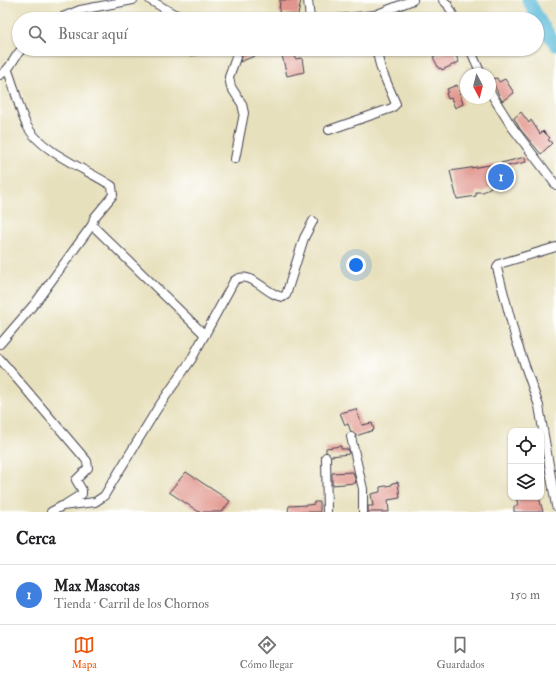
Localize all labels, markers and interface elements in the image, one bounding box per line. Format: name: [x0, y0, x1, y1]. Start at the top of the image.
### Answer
search box: [12, 12, 544, 56]
icon: search: [26, 23, 48, 45]
text: Buscar aquí: [58, 25, 127, 44]
north arrow: [460, 68, 496, 104]
pin: 1: [488, 162, 514, 192]
your location: [346, 255, 366, 275]
map controls: [508, 428, 544, 500]
button: locate: [508, 428, 544, 464]
button: layers: [508, 464, 544, 500]
text: Cerca: [16, 528, 56, 549]
text: Max Mascotas: [54, 577, 140, 596]
text: 1: [27, 587, 31, 603]
text: 150 m: [510, 587, 540, 603]
text: Tienda · Carril de los Chornos: [54, 596, 209, 612]
tab: Mapa: [72, 634, 97, 671]
tab: Cómo llegar: [240, 634, 293, 671]
tab: Guardados: [437, 634, 484, 671]

